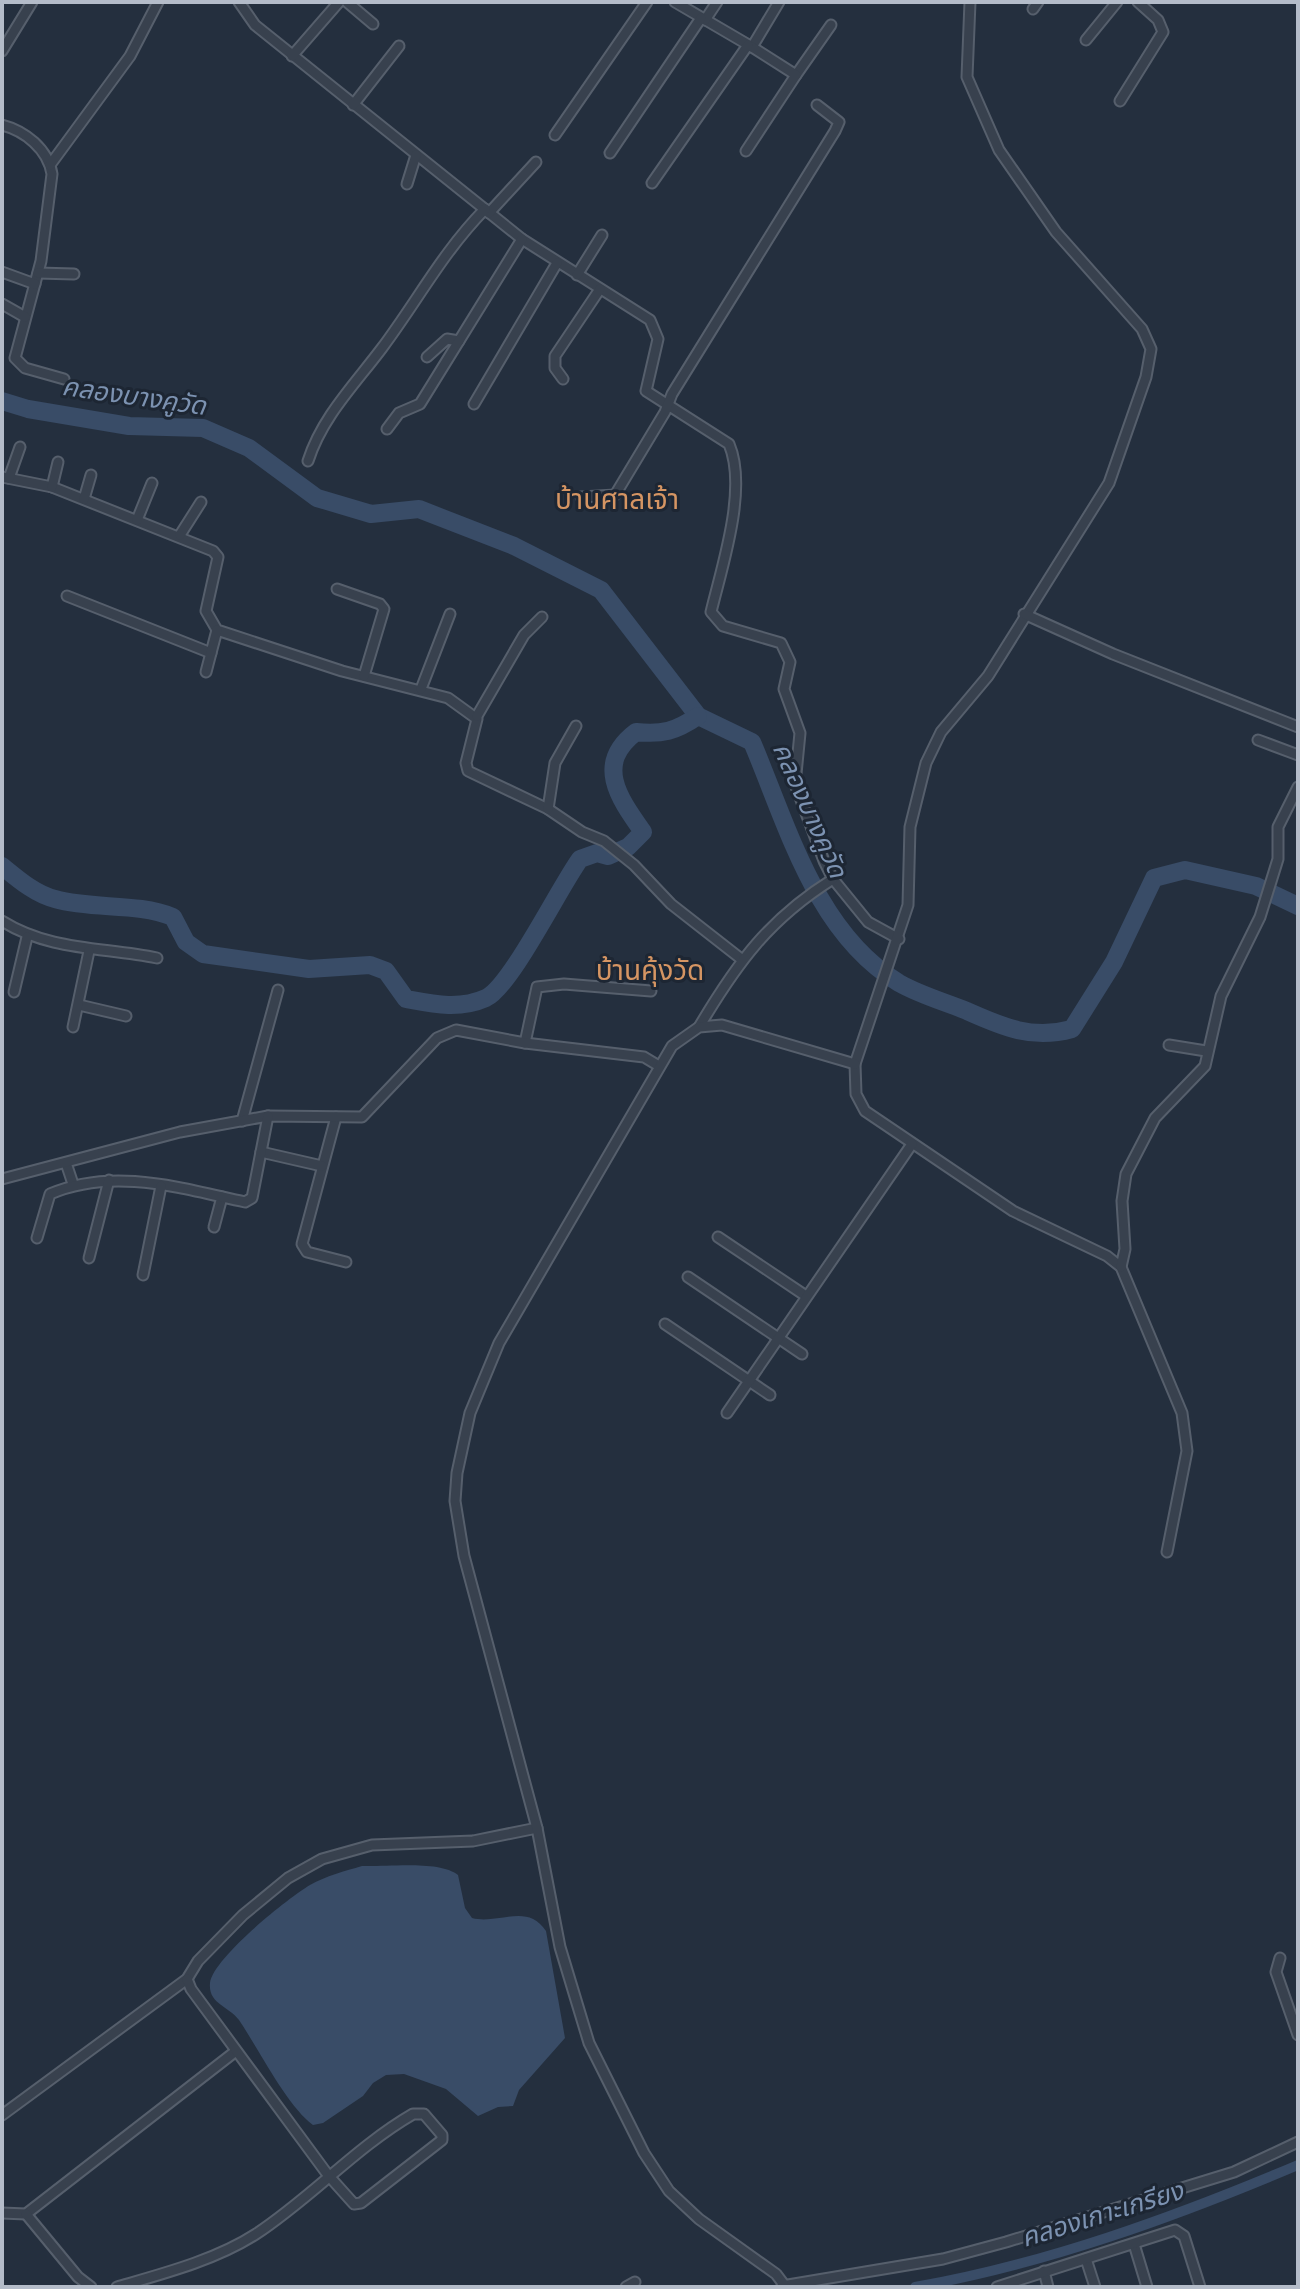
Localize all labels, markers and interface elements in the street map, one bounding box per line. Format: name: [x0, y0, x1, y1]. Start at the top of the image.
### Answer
water label: คลองบางคูวัด: [60, 371, 209, 422]
district label: บ้านศาลเจ้า: [555, 483, 679, 515]
water label: คลองบางคูวัด: [766, 738, 854, 883]
district label: บ้านคุ้งวัด: [596, 954, 704, 987]
water label: คลองเกาะเกรียง: [1017, 2175, 1188, 2253]

